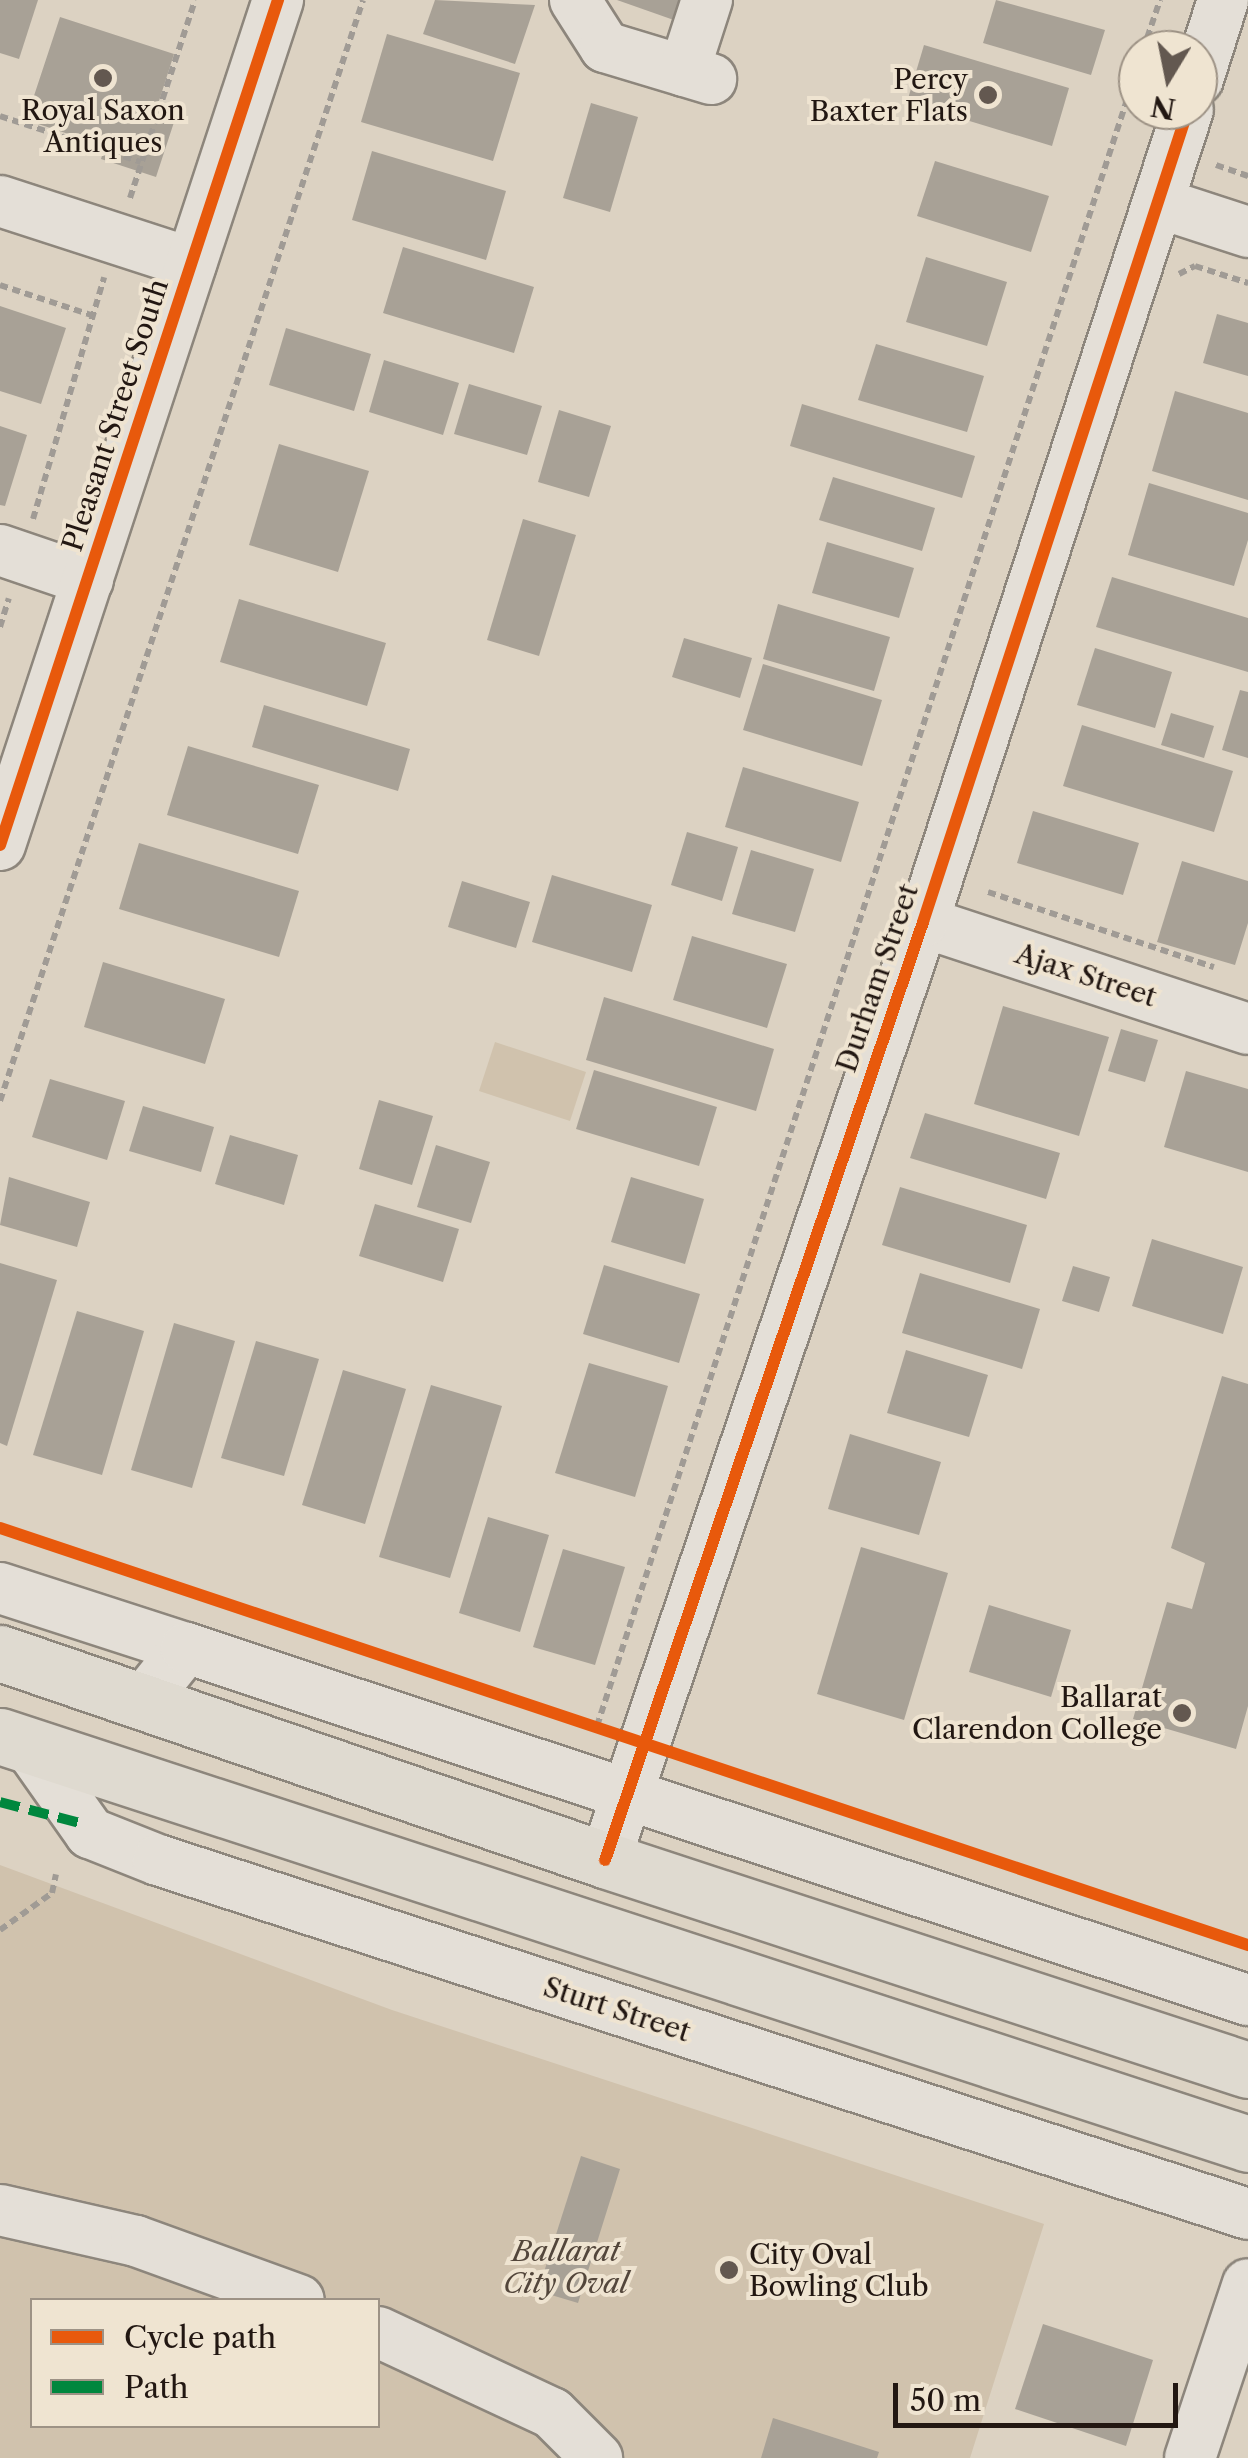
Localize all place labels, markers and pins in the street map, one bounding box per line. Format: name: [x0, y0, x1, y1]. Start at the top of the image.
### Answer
place label: Percy Baxter Flats: [809, 62, 968, 128]
marker: Royal Saxon Antiques: [92, 67, 114, 89]
marker: Percy Baxter Flats: [977, 84, 999, 106]
place label: Royal Saxon Antiques: [21, 93, 185, 159]
place label: Ballarat Clarendon College: [912, 1680, 1162, 1746]
marker: Ballarat Clarendon College: [1171, 1702, 1193, 1724]
place label: City Oval Bowling Club: [749, 2237, 929, 2303]
marker: City Oval Bowling Club: [718, 2259, 740, 2281]

